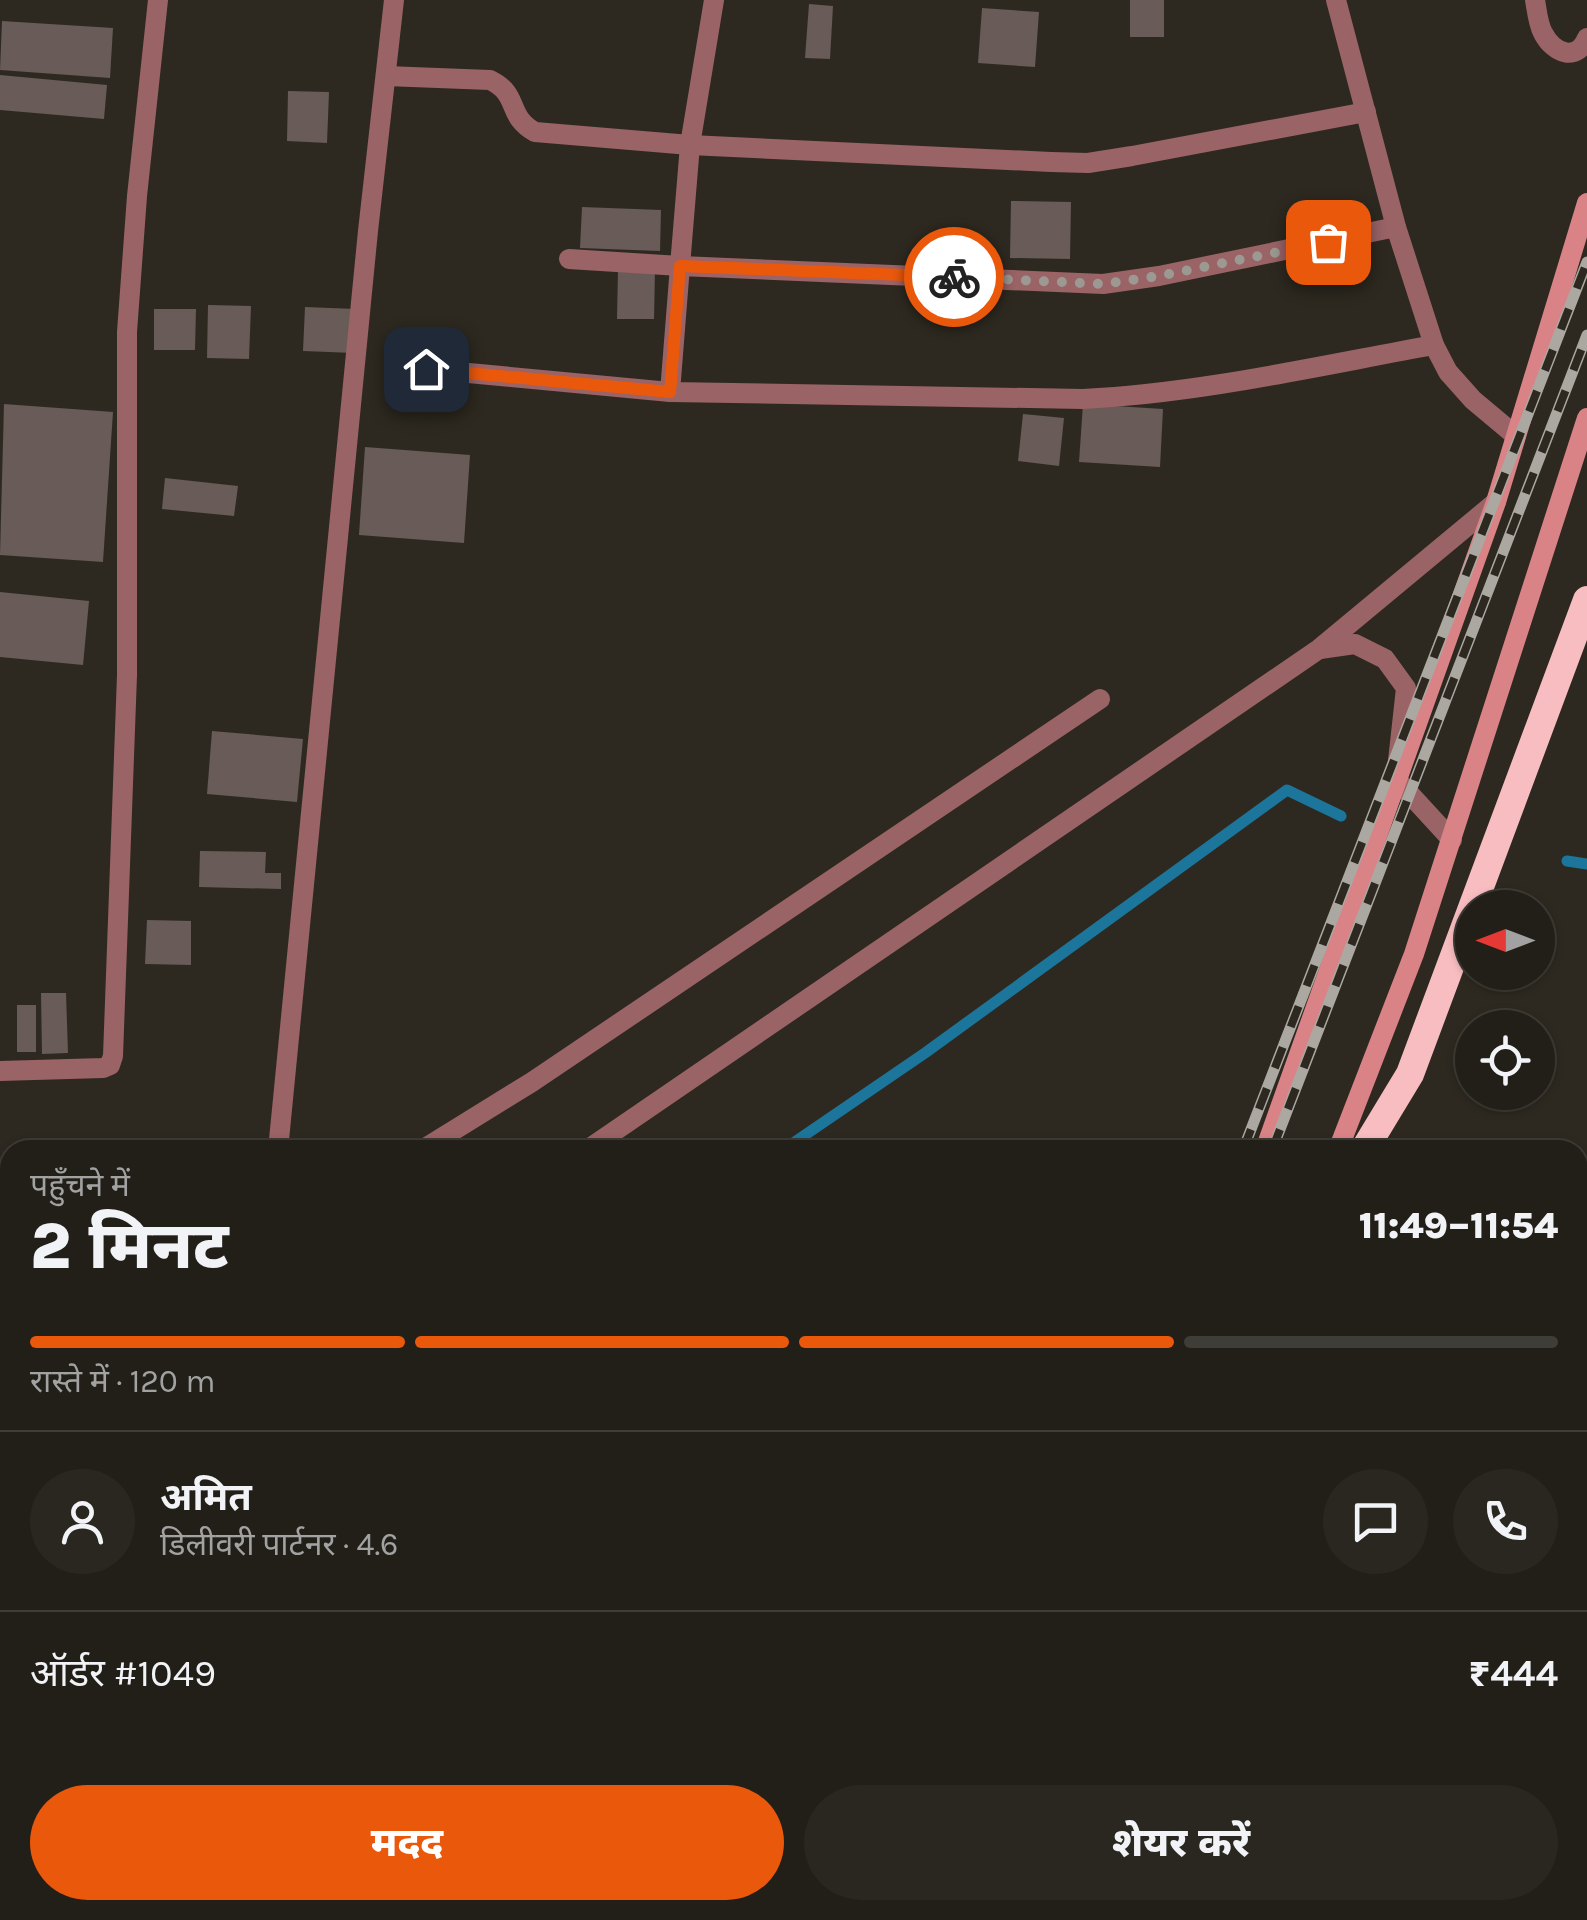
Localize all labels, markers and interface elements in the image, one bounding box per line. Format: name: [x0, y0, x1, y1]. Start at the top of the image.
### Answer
pin: [1286, 200, 1371, 285]
icon: bag: [1301, 215, 1356, 270]
courier: [904, 227, 1004, 327]
icon: bike: [927, 250, 982, 305]
pin: [384, 327, 469, 412]
icon: home: [399, 342, 454, 397]
north arrow: [1455, 890, 1555, 990]
map controls: [1455, 890, 1555, 1110]
button: locate: [1455, 1010, 1555, 1110]
text: पहुँचने में: [30, 1167, 130, 1204]
text: 11:49–11:54: [1359, 1203, 1558, 1248]
text: 2 मिनट: [30, 1208, 229, 1284]
text: रास्ते में · 120 m: [30, 1363, 215, 1400]
button: person: [30, 1469, 135, 1574]
button: chat: [1323, 1469, 1428, 1574]
button: phone: [1453, 1469, 1558, 1574]
text: अमित: [160, 1475, 252, 1520]
text: डिलीवरी पार्टनर · 4.6: [160, 1526, 398, 1563]
text: ऑर्डर #1049: [30, 1651, 216, 1696]
text: ₹444: [1468, 1651, 1558, 1696]
button: मदद: [30, 1785, 784, 1900]
button: शेयर करें: [804, 1785, 1558, 1900]

